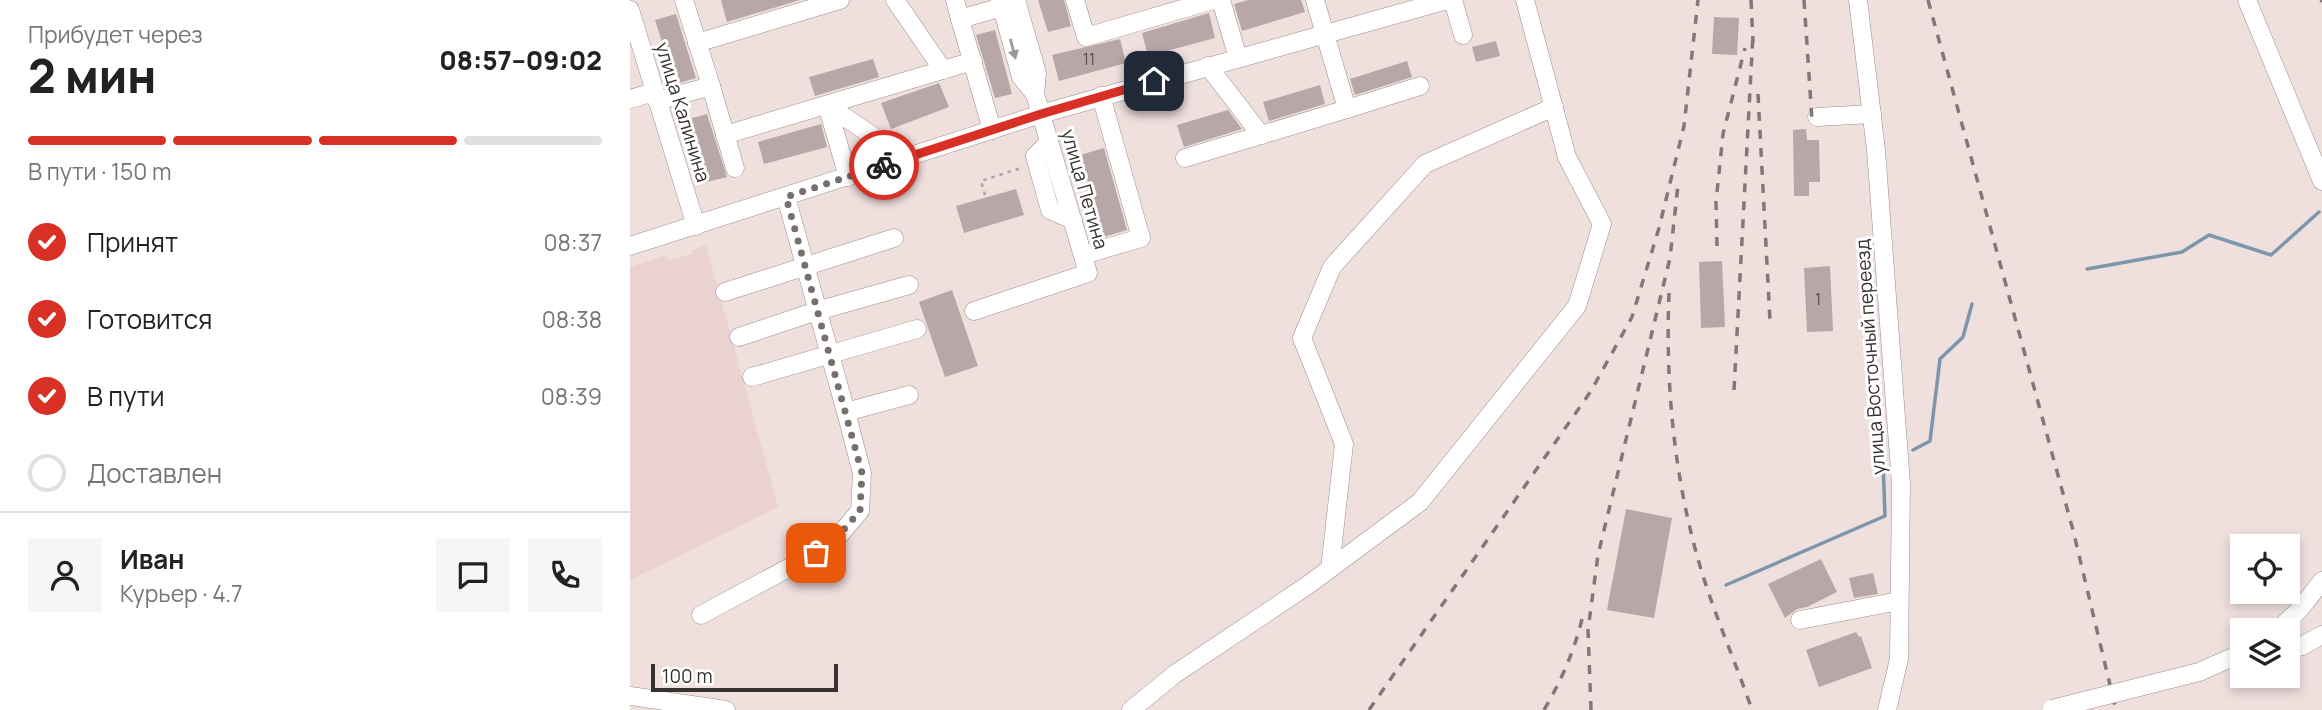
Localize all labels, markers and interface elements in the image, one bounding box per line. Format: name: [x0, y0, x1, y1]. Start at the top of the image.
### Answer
text: Прибудет через: [28, 18, 203, 50]
one-way arrow: [1008, 38, 1019, 60]
street label: улица Калинина: [649, 39, 717, 185]
text: 08:57–09:02: [439, 42, 602, 78]
text: 2 мин: [28, 44, 156, 107]
house number: 11: [1083, 48, 1095, 70]
pin: [1124, 51, 1184, 111]
icon: home: [1135, 62, 1173, 100]
street label: улица Петина: [1055, 126, 1115, 252]
courier: [849, 130, 919, 200]
icon: bike: [865, 146, 903, 184]
text: В пути · 150 m: [28, 155, 171, 187]
icon: check: [28, 223, 66, 261]
text: Принят: [87, 224, 178, 260]
text: 08:37: [543, 226, 602, 258]
street label: улица Восточный переезд: [1849, 238, 1891, 476]
house number: 1: [1815, 288, 1821, 310]
icon: check: [28, 300, 66, 338]
text: Готовится: [87, 301, 212, 337]
text: 08:38: [542, 303, 602, 335]
icon: check: [28, 377, 66, 415]
text: В пути: [87, 378, 165, 414]
text: 08:39: [541, 380, 602, 412]
text: Доставлен: [87, 455, 222, 491]
pin: [786, 523, 846, 583]
icon: bag: [797, 534, 835, 572]
map controls: [2230, 534, 2300, 688]
button: locate: [2230, 534, 2300, 604]
button: person: [28, 538, 102, 612]
button: chat: [436, 538, 510, 612]
button: phone: [528, 538, 602, 612]
text: Иван: [120, 541, 184, 577]
text: Курьер · 4.7: [120, 577, 243, 609]
button: layers: [2230, 618, 2300, 688]
scale bar: [651, 661, 838, 693]
text: 100 m: [662, 663, 713, 689]

